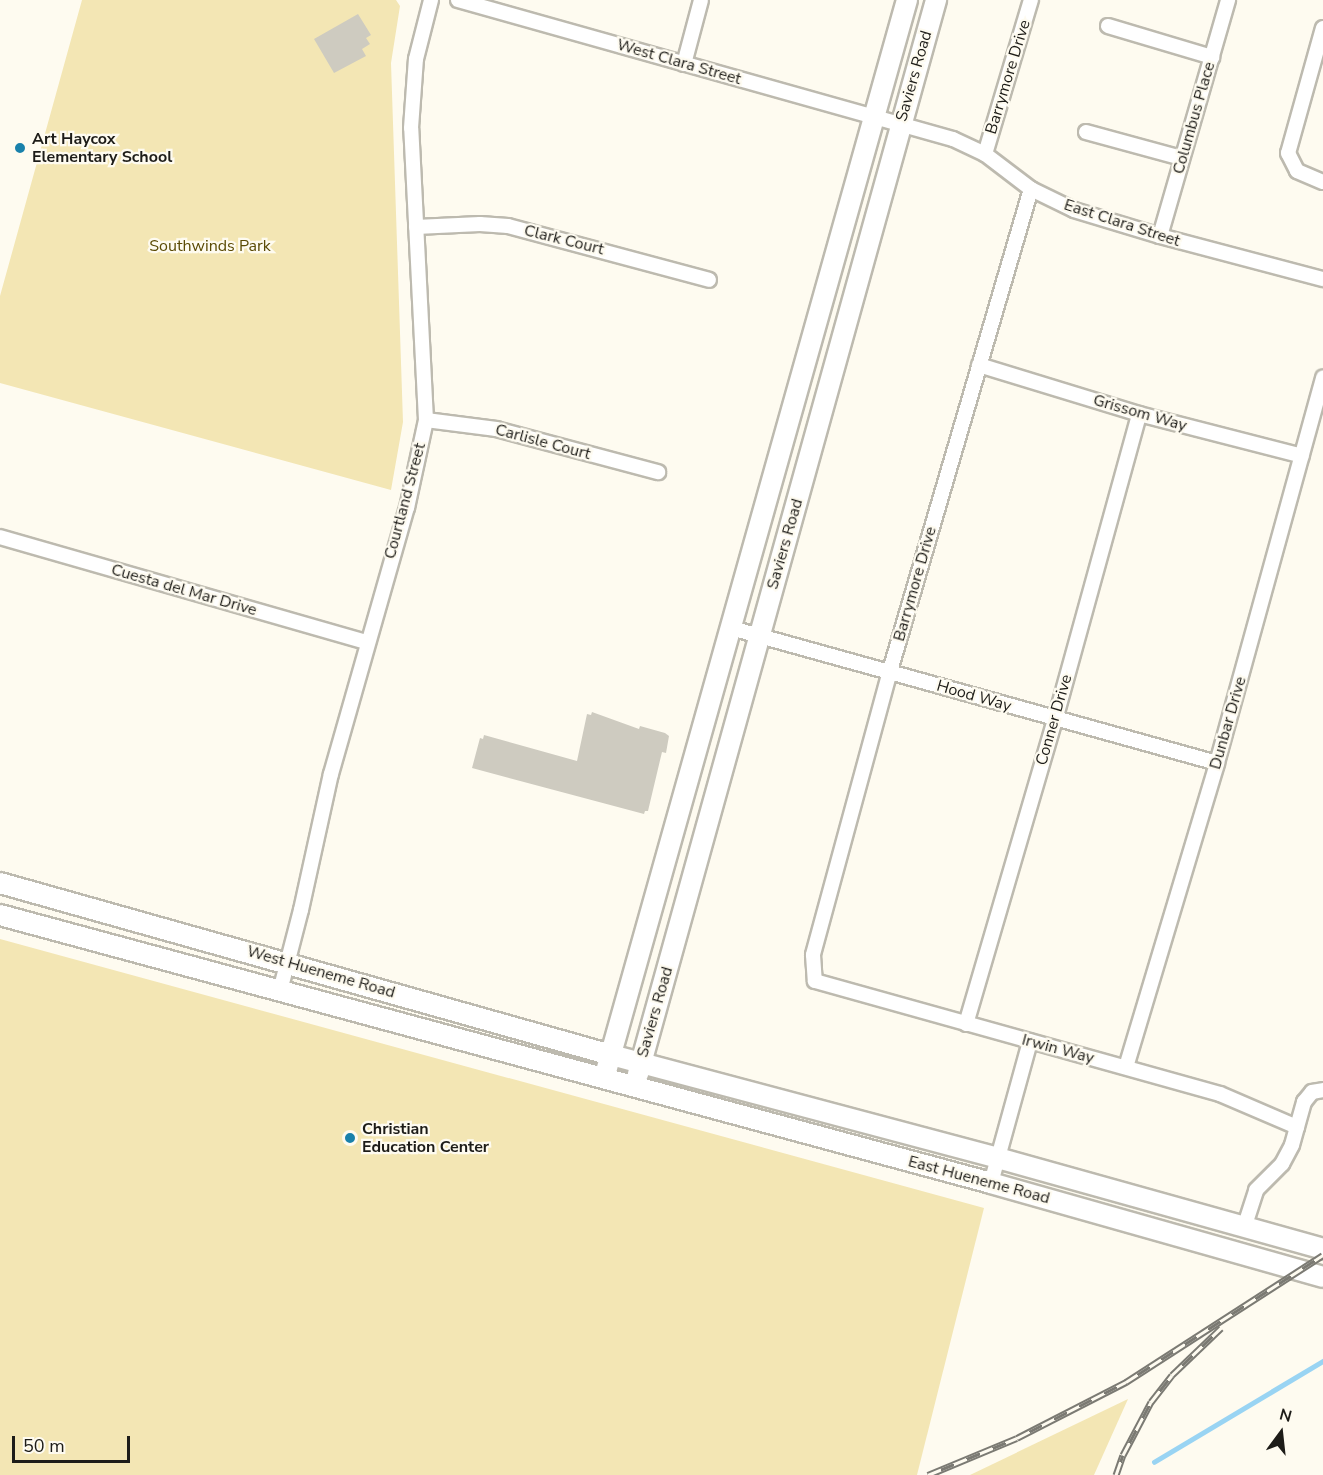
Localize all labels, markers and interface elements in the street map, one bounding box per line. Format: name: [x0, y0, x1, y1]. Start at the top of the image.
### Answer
street label: Barrymore Drive: [982, 18, 1034, 136]
street label: Saviers Road: [892, 28, 936, 124]
street label: West Clara Street: [615, 35, 743, 89]
street label: Columbus Place: [1169, 60, 1219, 176]
place label: Art Haycox Elementary School: [32, 129, 172, 167]
marker: Art Haycox Elementary School: [13, 141, 27, 155]
street label: East Clara Street: [1062, 195, 1182, 251]
street label: Clark Court: [522, 221, 606, 259]
park label: Southwinds Park: [149, 236, 271, 256]
street label: Grissom Way: [1091, 390, 1189, 436]
street label: Carlisle Court: [493, 420, 593, 464]
street label: Courtland Street: [380, 441, 430, 561]
street label: Saviers Road: [763, 496, 807, 592]
street label: Barrymore Drive: [889, 525, 941, 643]
street label: Cuesta del Mar Drive: [109, 560, 259, 620]
street label: Conner Drive: [1032, 672, 1076, 768]
street label: Dunbar Drive: [1206, 674, 1250, 772]
street label: Hood Way: [934, 676, 1014, 716]
street label: West Hueneme Road: [245, 942, 397, 1002]
street label: Saviers Road: [633, 964, 677, 1060]
street label: Irwin Way: [1020, 1030, 1096, 1068]
place label: Christian Education Center: [362, 1119, 489, 1157]
marker: Christian Education Center: [343, 1131, 357, 1145]
street label: East Hueneme Road: [906, 1152, 1052, 1208]
north arrow: [1251, 1403, 1311, 1463]
text: N: [1277, 1403, 1294, 1428]
scale bar: [15, 1424, 134, 1462]
text: 50 m: [23, 1434, 65, 1458]

